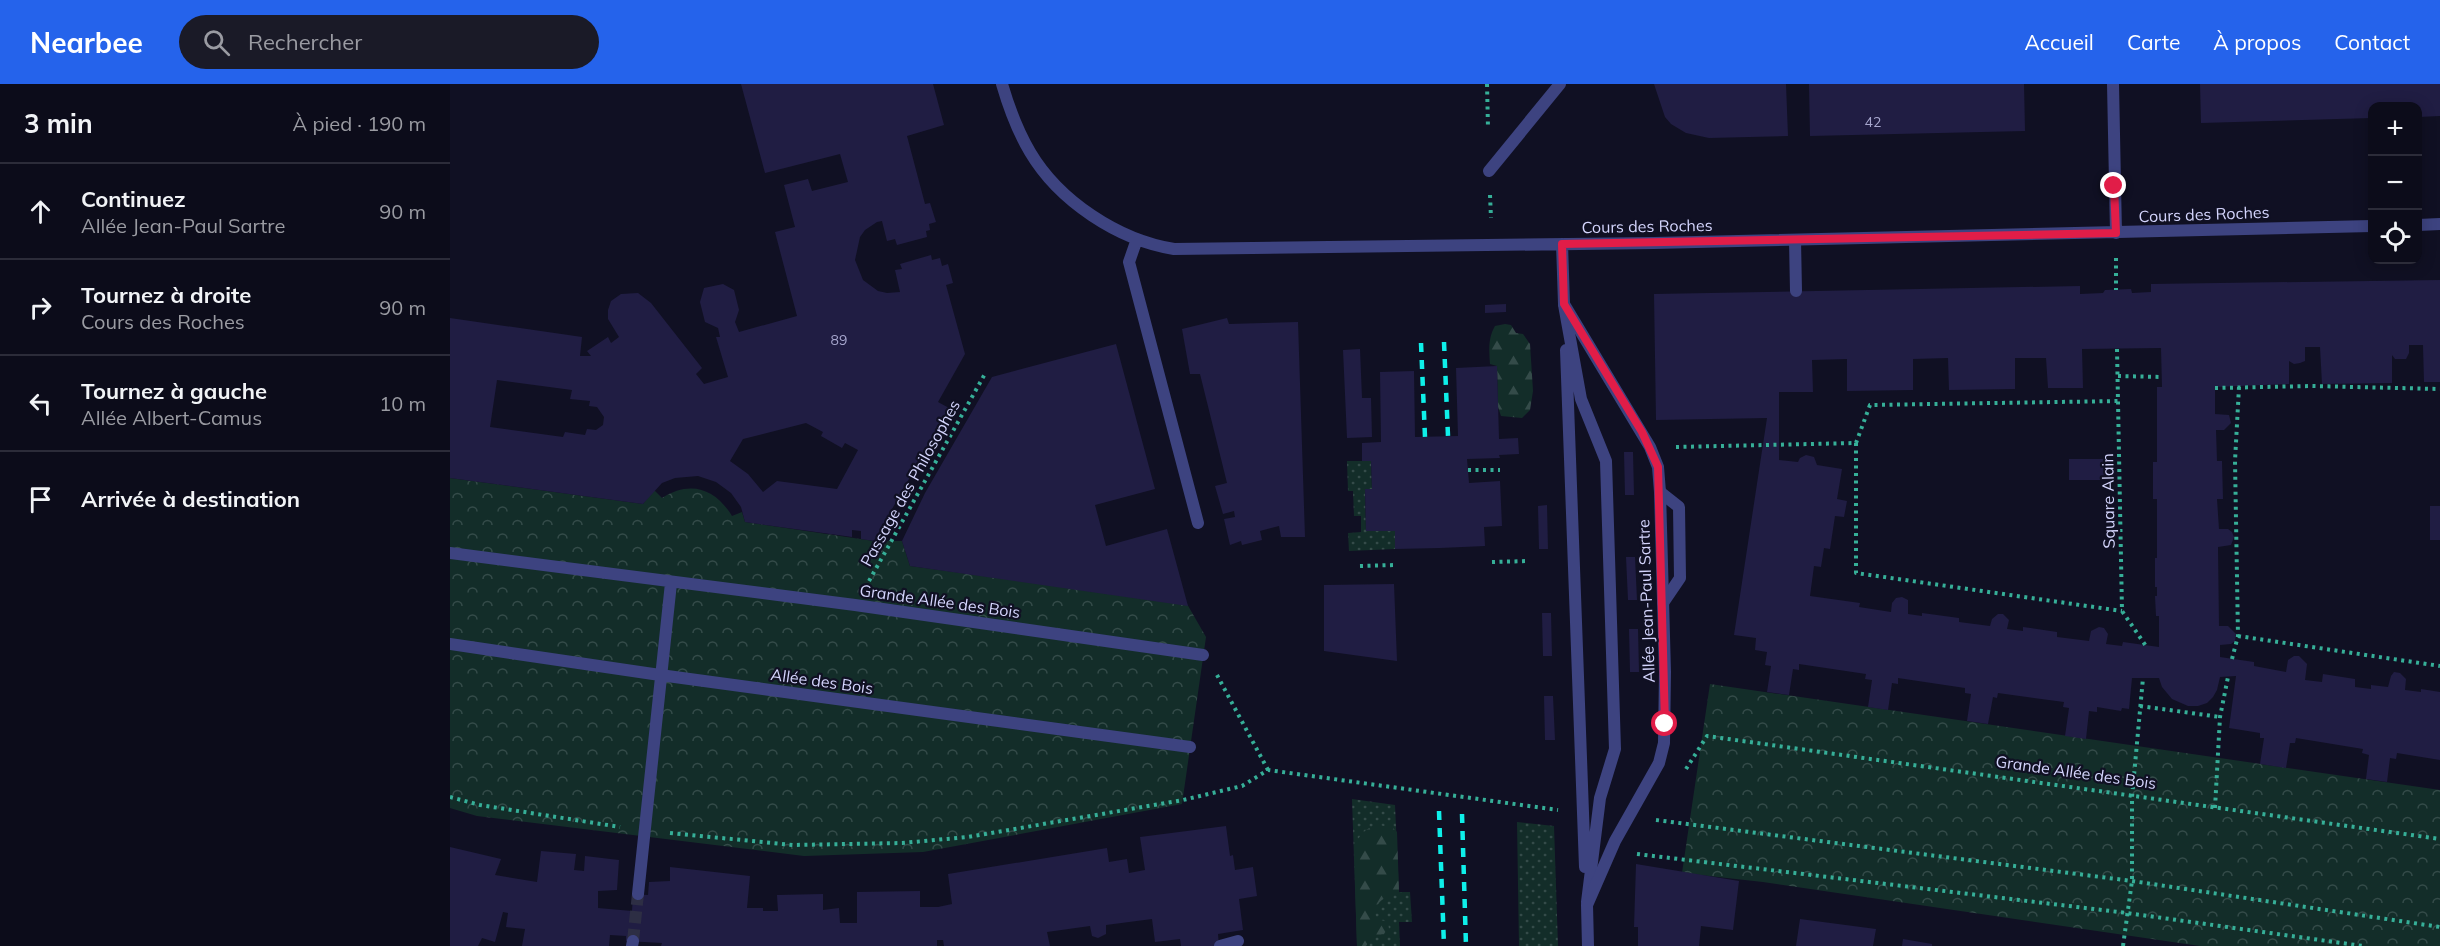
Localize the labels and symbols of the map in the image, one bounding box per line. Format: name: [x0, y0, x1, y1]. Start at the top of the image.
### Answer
house number: 42: [1865, 113, 1881, 131]
route end: [2100, 172, 2126, 198]
street label: Cours des Roches: [2138, 202, 2270, 226]
street label: Cours des Roches: [1581, 215, 1713, 237]
house number: 89: [831, 331, 847, 349]
street label: Passage des Philosophes: [856, 396, 964, 570]
street label: Square Alain: [2097, 453, 2119, 549]
street label: Allée Jean-Paul Sartre: [1633, 519, 1659, 683]
street label: Grande Allée des Bois: [858, 580, 1022, 622]
street label: Allée des Bois: [770, 664, 875, 698]
route start: [1651, 710, 1677, 736]
street label: Grande Allée des Bois: [1994, 751, 2158, 793]

